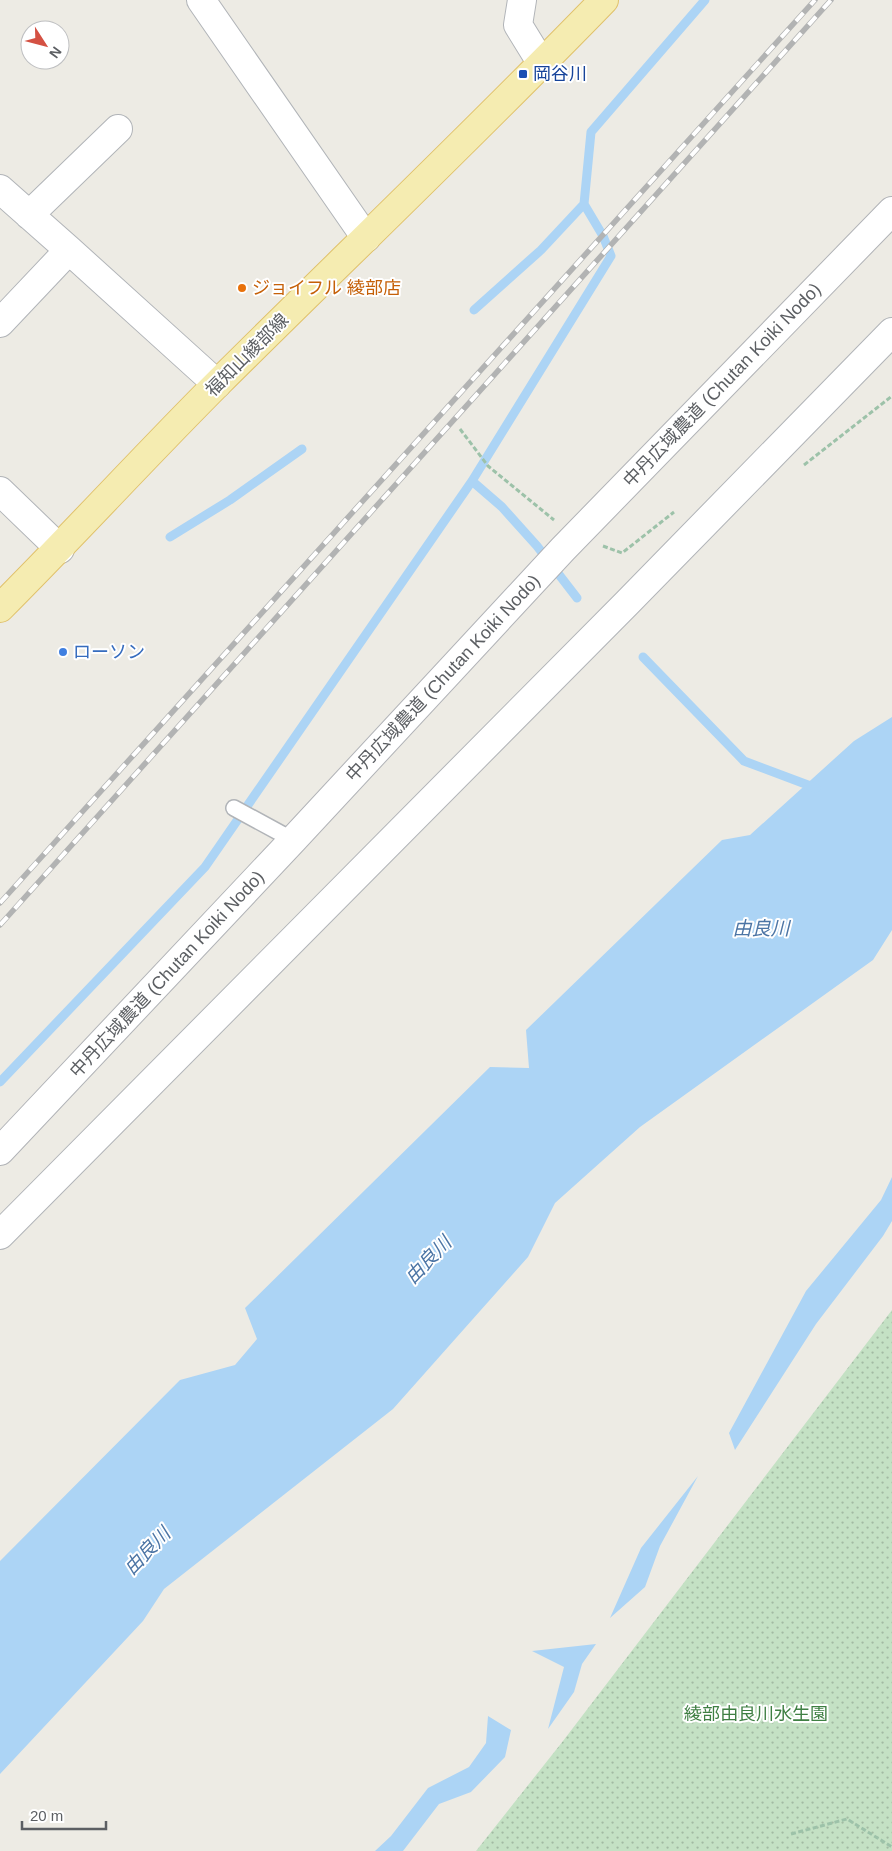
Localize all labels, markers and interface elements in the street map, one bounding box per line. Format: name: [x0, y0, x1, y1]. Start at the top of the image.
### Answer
north arrow: [20, 20, 70, 70]
text: N: [46, 44, 65, 61]
place label: 岡谷川: [533, 64, 587, 84]
marker: 岡谷川: [517, 68, 529, 80]
place label: ジョイフル 綾部店: [252, 278, 401, 298]
street label: 中丹広域農道 (Chutan Koiki Nodo): [619, 279, 825, 491]
marker: ジョイフル 綾部店: [236, 282, 248, 294]
street label: 福知山綾部線: [202, 310, 292, 400]
street label: 中丹広域農道 (Chutan Koiki Nodo): [342, 571, 544, 785]
place label: ローソン: [73, 642, 145, 662]
marker: ローソン: [57, 646, 69, 658]
street label: 中丹広域農道 (Chutan Koiki Nodo): [66, 867, 268, 1081]
water label: 由良川: [732, 918, 791, 939]
water label: 由良川: [401, 1231, 457, 1288]
water label: 由良川: [120, 1522, 176, 1579]
park label: 綾部由良川水生園: [684, 1704, 828, 1724]
scale bar: [22, 1798, 106, 1830]
text: 20 m: [30, 1807, 63, 1824]

